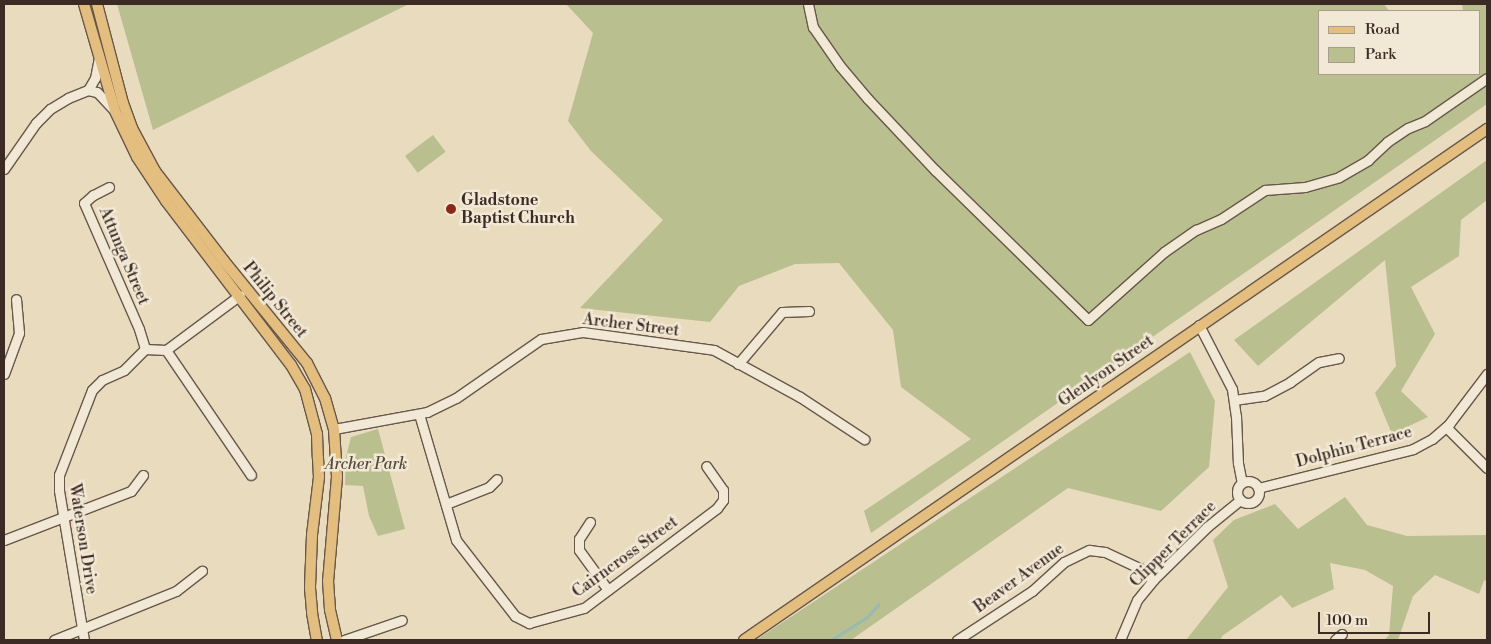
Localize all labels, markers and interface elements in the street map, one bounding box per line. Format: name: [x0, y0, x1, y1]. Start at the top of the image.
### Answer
legend: [1318, 10, 1481, 75]
text: Road: [1365, 20, 1400, 39]
text: Park: [1365, 45, 1396, 64]
place label: Gladstone Baptist Church: [461, 190, 575, 228]
marker: Gladstone Baptist Church: [445, 203, 457, 215]
street label: Attunga Street: [95, 204, 153, 308]
street label: Philip Street: [239, 258, 311, 342]
street label: Archer Street: [582, 310, 680, 340]
street label: Glenlyon Street: [1055, 331, 1157, 411]
street label: Dolphin Terrace: [1294, 422, 1414, 472]
park label: Archer Park: [325, 454, 407, 474]
street label: Waterson Drive: [65, 482, 101, 596]
street label: Clipper Terrace: [1126, 497, 1220, 591]
street label: Cairncross Street: [569, 512, 681, 602]
street label: Beaver Avenue: [970, 539, 1068, 617]
scale bar: [1321, 602, 1434, 634]
text: 100 m: [1326, 611, 1368, 630]

